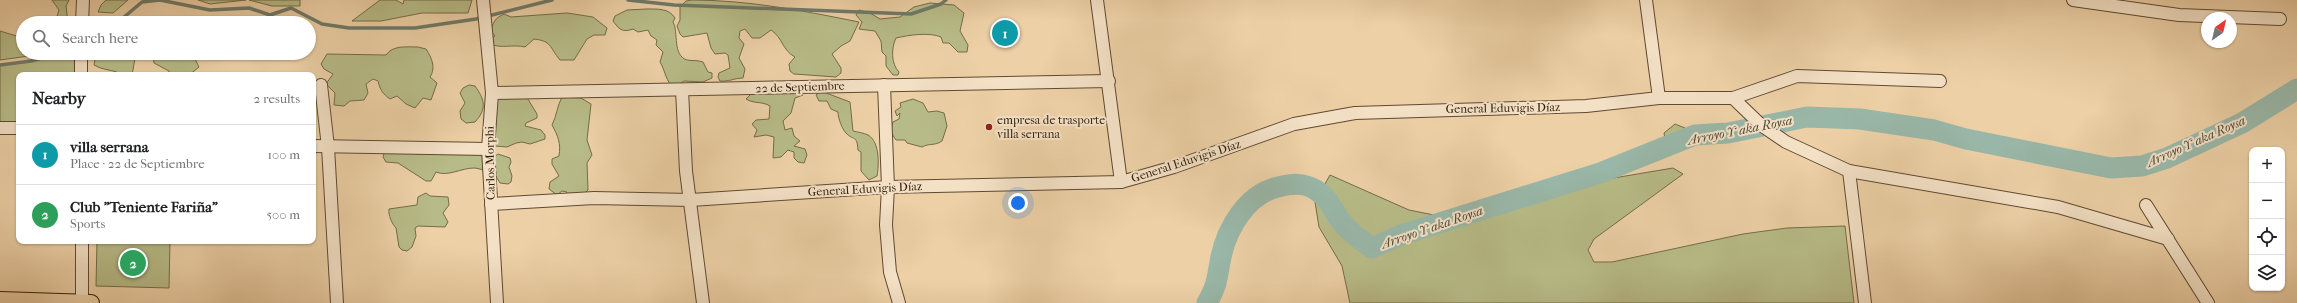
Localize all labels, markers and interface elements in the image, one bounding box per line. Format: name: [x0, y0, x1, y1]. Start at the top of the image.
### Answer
north arrow: [2201, 12, 2237, 48]
search box: [16, 16, 316, 60]
pin: 1: [992, 18, 1018, 48]
icon: search: [30, 27, 52, 49]
text: Search here: [62, 29, 138, 47]
street label: 22 de Septiembre: [755, 78, 845, 96]
text: Nearby: [32, 88, 86, 108]
text: 2 results: [254, 91, 300, 106]
street label: General Eduvigis Díaz: [1446, 100, 1561, 116]
water label: Arroyo Y aka Roysa: [1685, 112, 1794, 148]
water label: Arroyo Y aka Roysa: [2143, 112, 2248, 170]
place label: empresa de trasporte villa serrana: [997, 113, 1105, 141]
marker: empresa de trasporte villa serrana: [984, 122, 994, 132]
street label: Carlos Morphi: [482, 125, 498, 200]
street label: General Eduvigis Díaz: [1129, 136, 1243, 185]
text: villa serrana: [70, 138, 149, 156]
text: 1: [43, 147, 47, 162]
text: 100 m: [267, 147, 300, 162]
map controls: [2249, 147, 2285, 291]
button: +: [2249, 147, 2285, 183]
text: Place · 22 de Septiembre: [70, 156, 205, 171]
street label: General Eduvigis Díaz: [807, 179, 923, 199]
button: −: [2249, 183, 2285, 219]
your location: [1008, 193, 1028, 213]
text: Club "Teniente Fariña": [70, 198, 218, 216]
water label: Arroyo Y aka Roysa: [1378, 203, 1485, 252]
text: 2: [42, 207, 48, 222]
text: 500 m: [266, 207, 300, 222]
text: Sports: [70, 216, 105, 231]
button: locate: [2249, 219, 2285, 255]
pin: 2: [120, 248, 146, 278]
button: layers: [2249, 255, 2285, 291]

